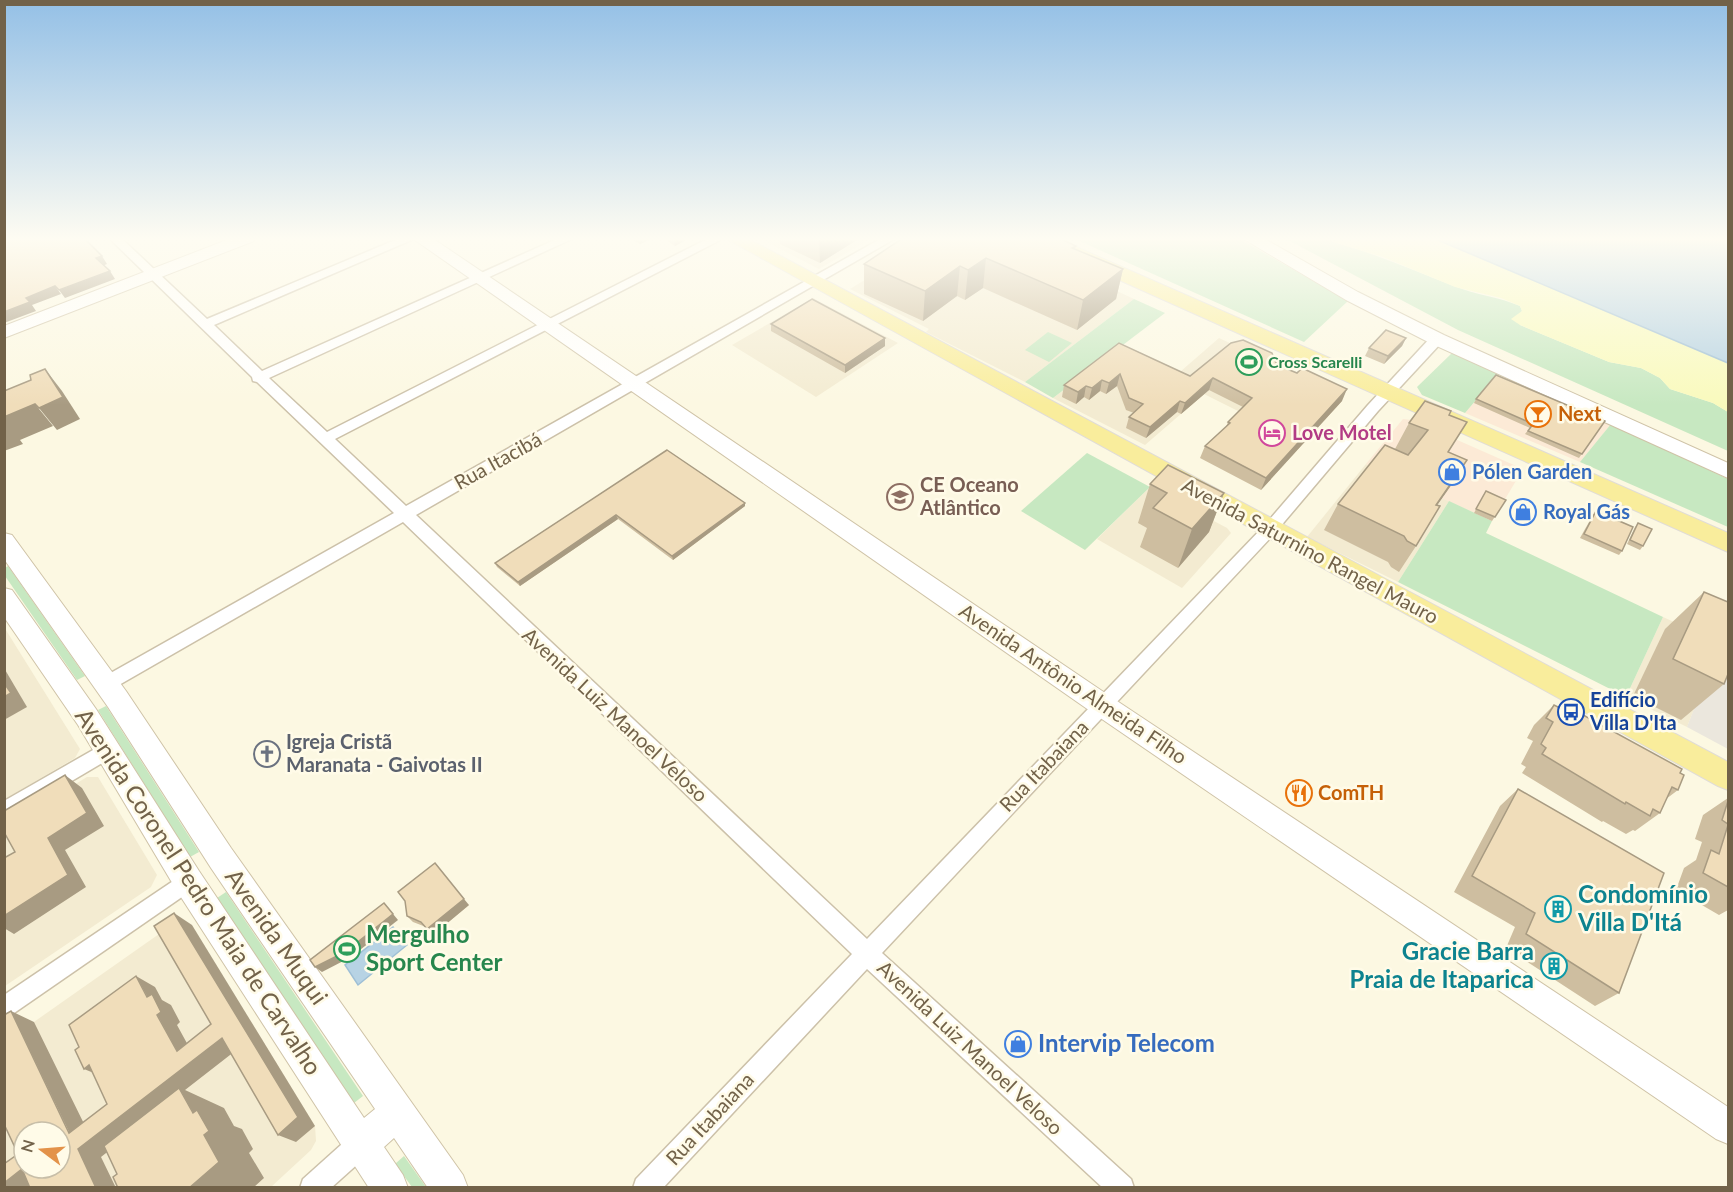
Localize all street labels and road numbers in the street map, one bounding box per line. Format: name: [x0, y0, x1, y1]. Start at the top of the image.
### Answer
street label: Rua Itacibá: [450, 426, 545, 494]
street label: Avenida Saturnino Rangel Mauro: [1178, 472, 1443, 628]
street label: Avenida Antônio Almeida Filho: [955, 598, 1192, 768]
street label: Avenida Luiz Manoel Veloso: [518, 622, 713, 806]
street label: Avenida Coronel Pedro Maia de Carvalho: [70, 703, 329, 1080]
street label: Rua Itabaiana: [994, 715, 1093, 816]
street label: Avenida Muqui: [220, 863, 335, 1009]
street label: Avenida Luiz Manoel Veloso: [873, 955, 1068, 1139]
street label: Rua Itabaiana: [660, 1067, 758, 1170]

